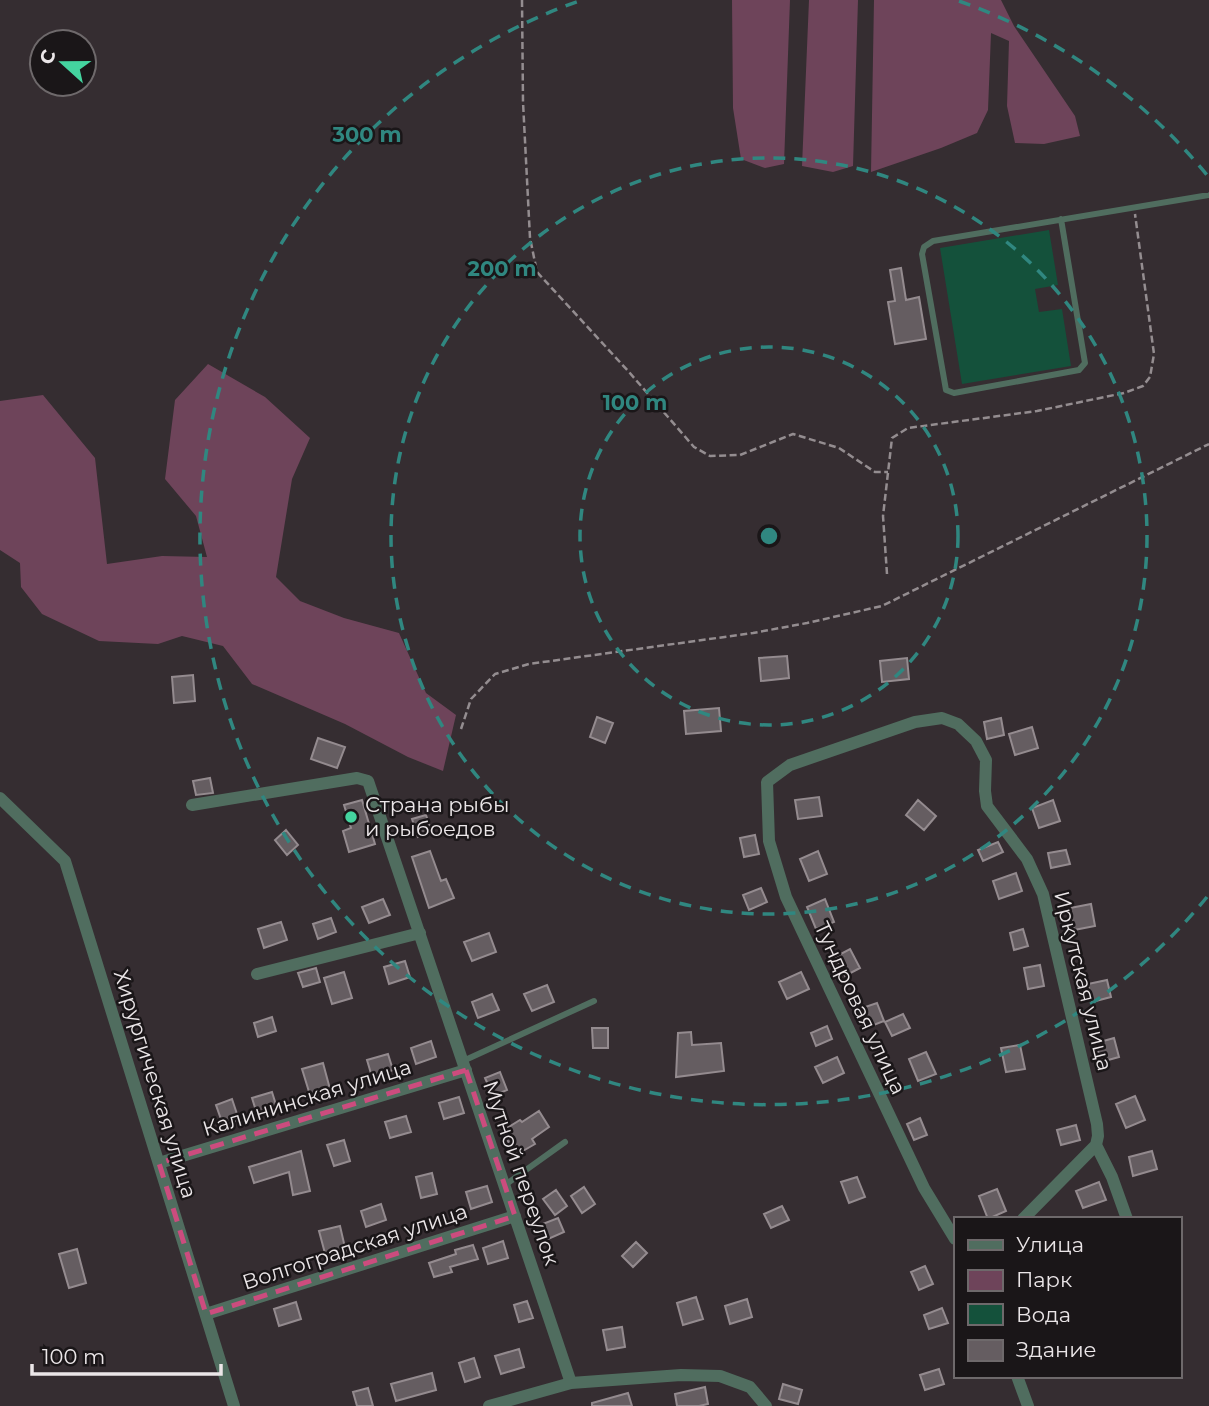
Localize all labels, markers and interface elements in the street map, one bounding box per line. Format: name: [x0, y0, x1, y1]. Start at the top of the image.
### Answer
north arrow: [28, 28, 98, 98]
text: С: [34, 46, 61, 68]
text: 300 m: [332, 122, 401, 147]
text: 200 m: [468, 256, 536, 281]
text: 100 m: [603, 390, 667, 415]
centre of rings: [757, 524, 781, 548]
place label: Страна рыбы и рыбоедов: [365, 792, 509, 841]
marker: Страна рыбы и рыбоедов: [343, 809, 359, 825]
street label: Иркутская улица: [1049, 888, 1118, 1073]
street label: Тундровая улица: [809, 917, 911, 1098]
street label: Хирургическая улица: [109, 966, 202, 1201]
street label: Калининская улица: [199, 1054, 414, 1141]
street label: Мутной переулок: [478, 1077, 565, 1268]
street label: Волгоградская улица: [239, 1198, 471, 1295]
legend: [954, 1217, 1181, 1378]
text: Улица: [1016, 1232, 1084, 1257]
text: Парк: [1016, 1267, 1072, 1292]
text: Вода: [1016, 1302, 1071, 1327]
scale bar: [32, 1332, 220, 1376]
text: Здание: [1016, 1337, 1097, 1362]
text: 100 m: [42, 1344, 105, 1369]

